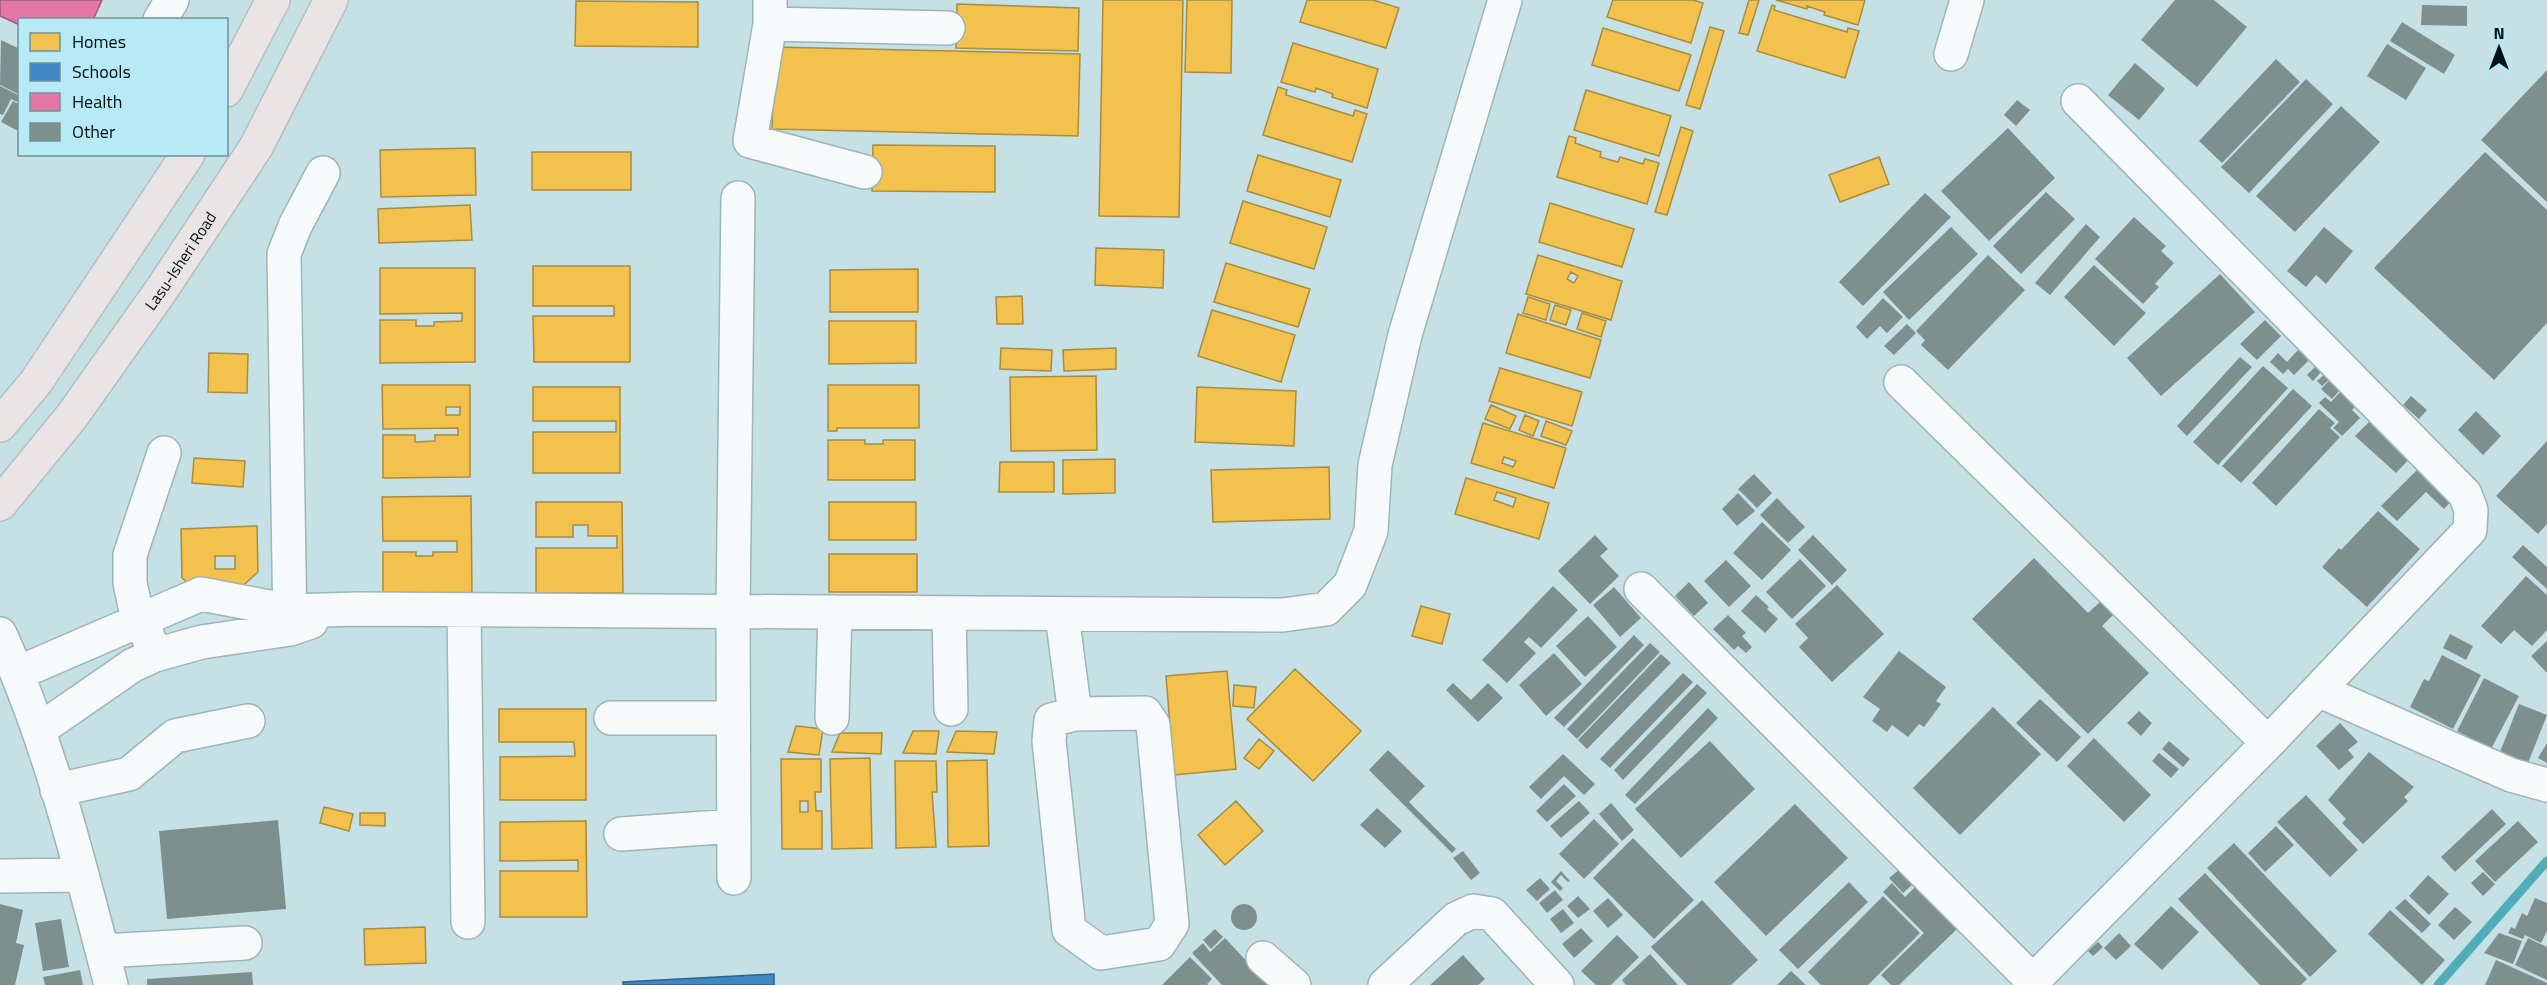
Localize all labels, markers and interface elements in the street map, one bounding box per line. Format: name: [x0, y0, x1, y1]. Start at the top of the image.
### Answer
legend: [18, 18, 228, 156]
north arrow: [2469, 18, 2529, 78]
text: N: [2493, 21, 2505, 45]
text: Homes: [72, 28, 126, 55]
text: Schools: [72, 58, 131, 85]
text: Health: [72, 88, 122, 115]
text: Other: [72, 118, 115, 145]
street label: Lasu-Isheri Road: [139, 207, 222, 315]

